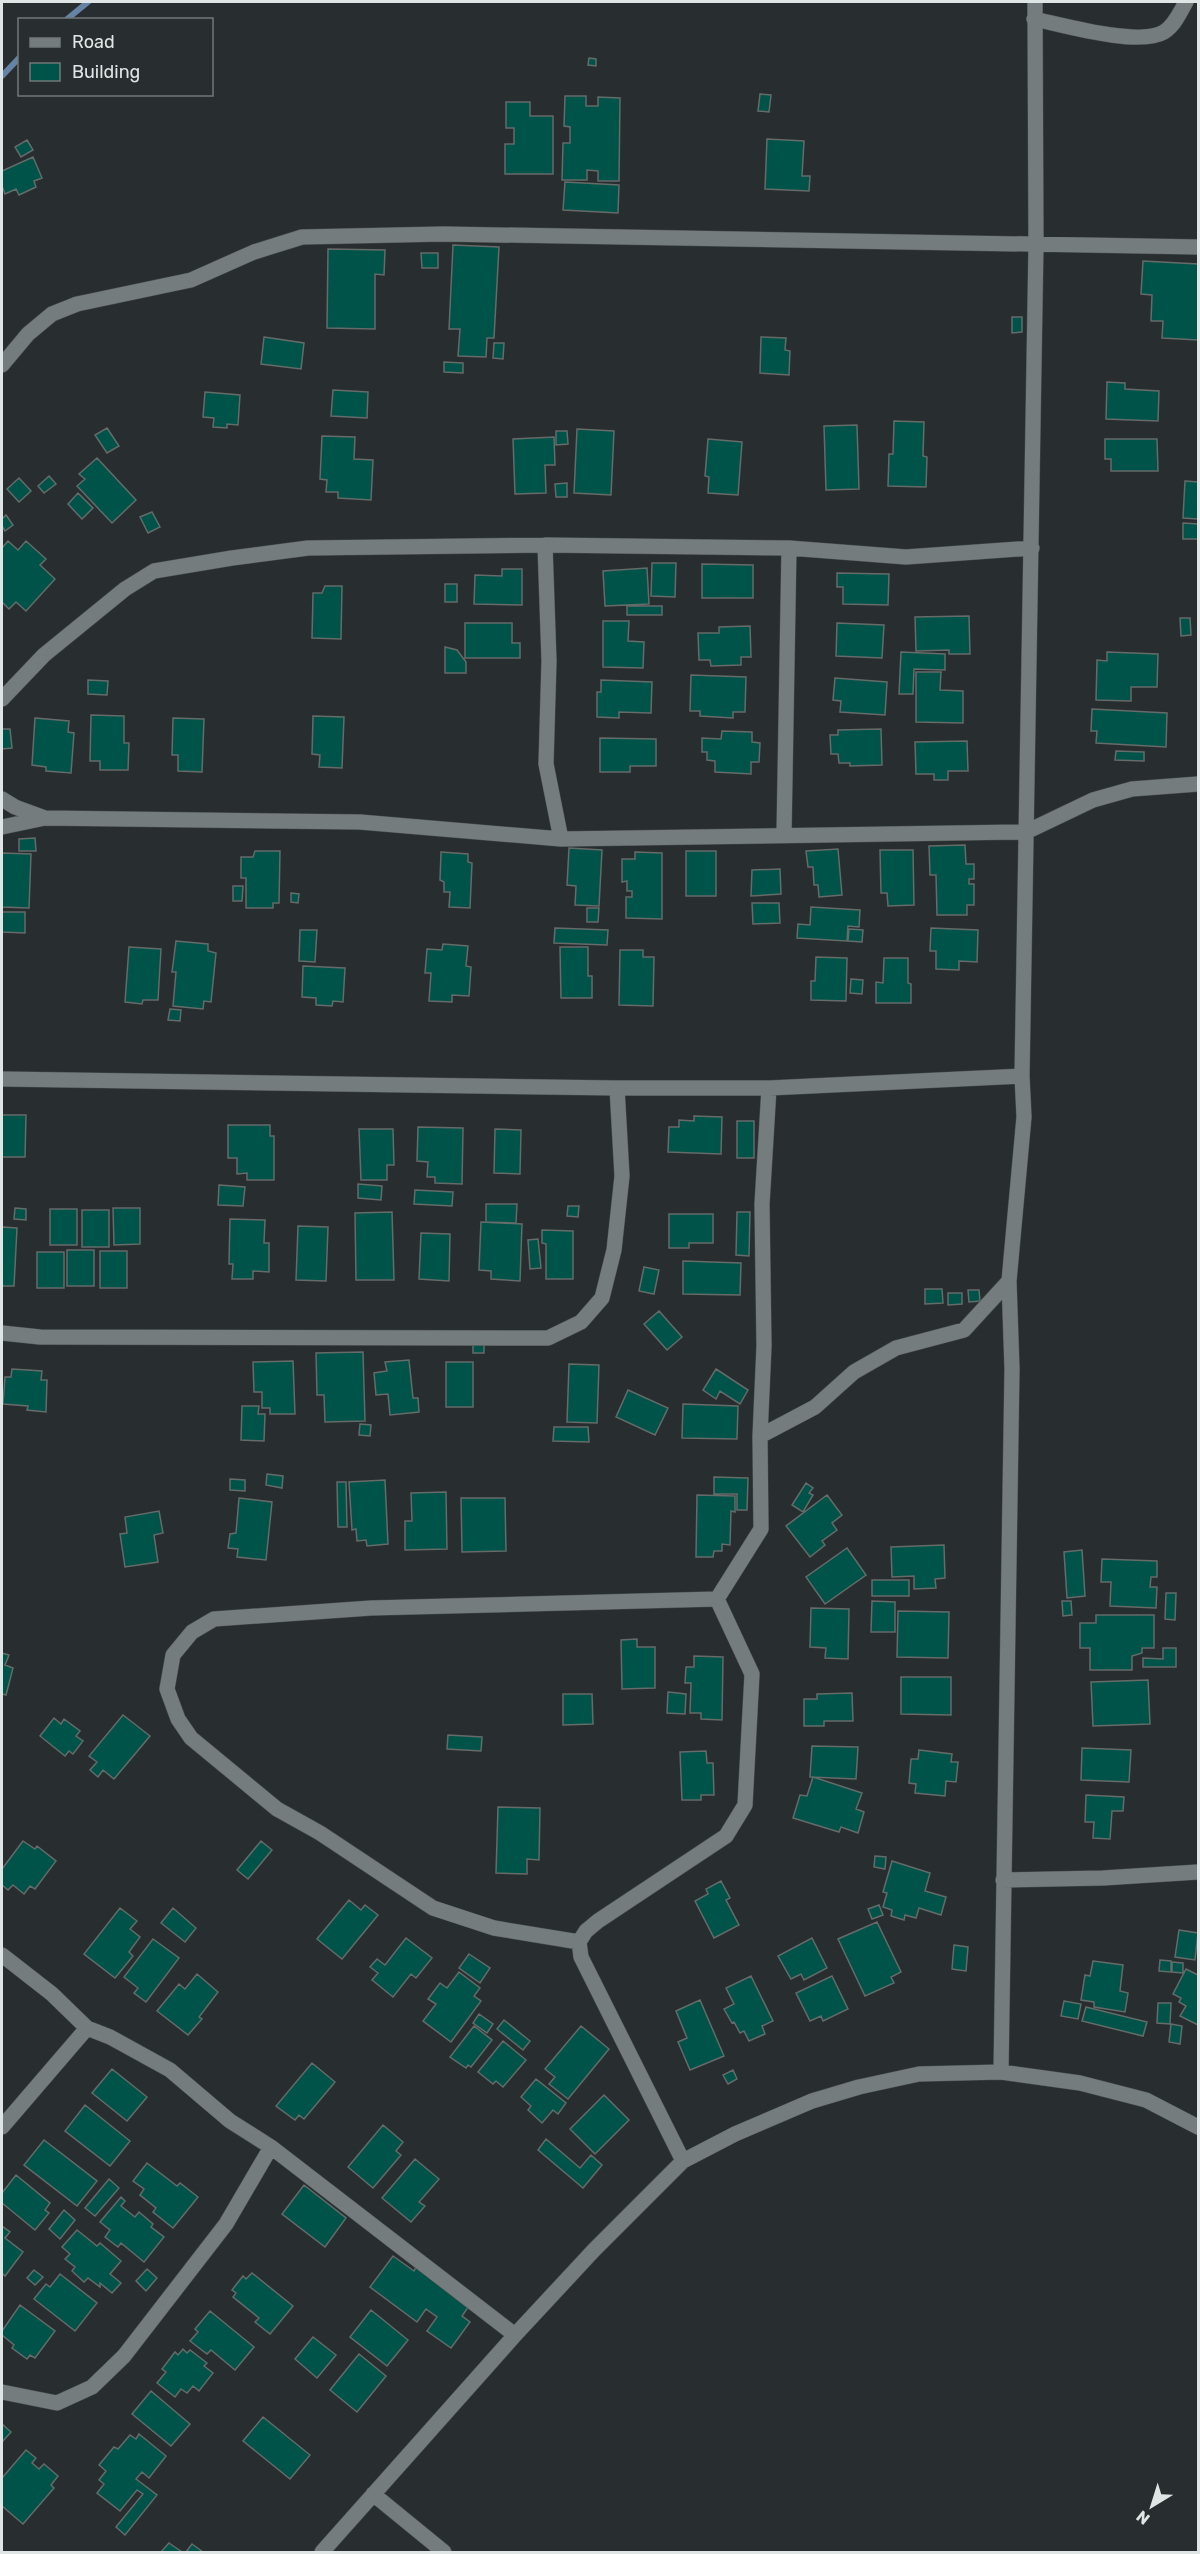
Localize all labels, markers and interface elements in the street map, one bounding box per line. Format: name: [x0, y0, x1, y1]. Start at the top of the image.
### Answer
legend: [18, 18, 213, 96]
text: Road: [72, 31, 115, 53]
text: Building: [72, 61, 140, 83]
north arrow: [1122, 2476, 1182, 2536]
text: N: [1133, 2506, 1153, 2528]

